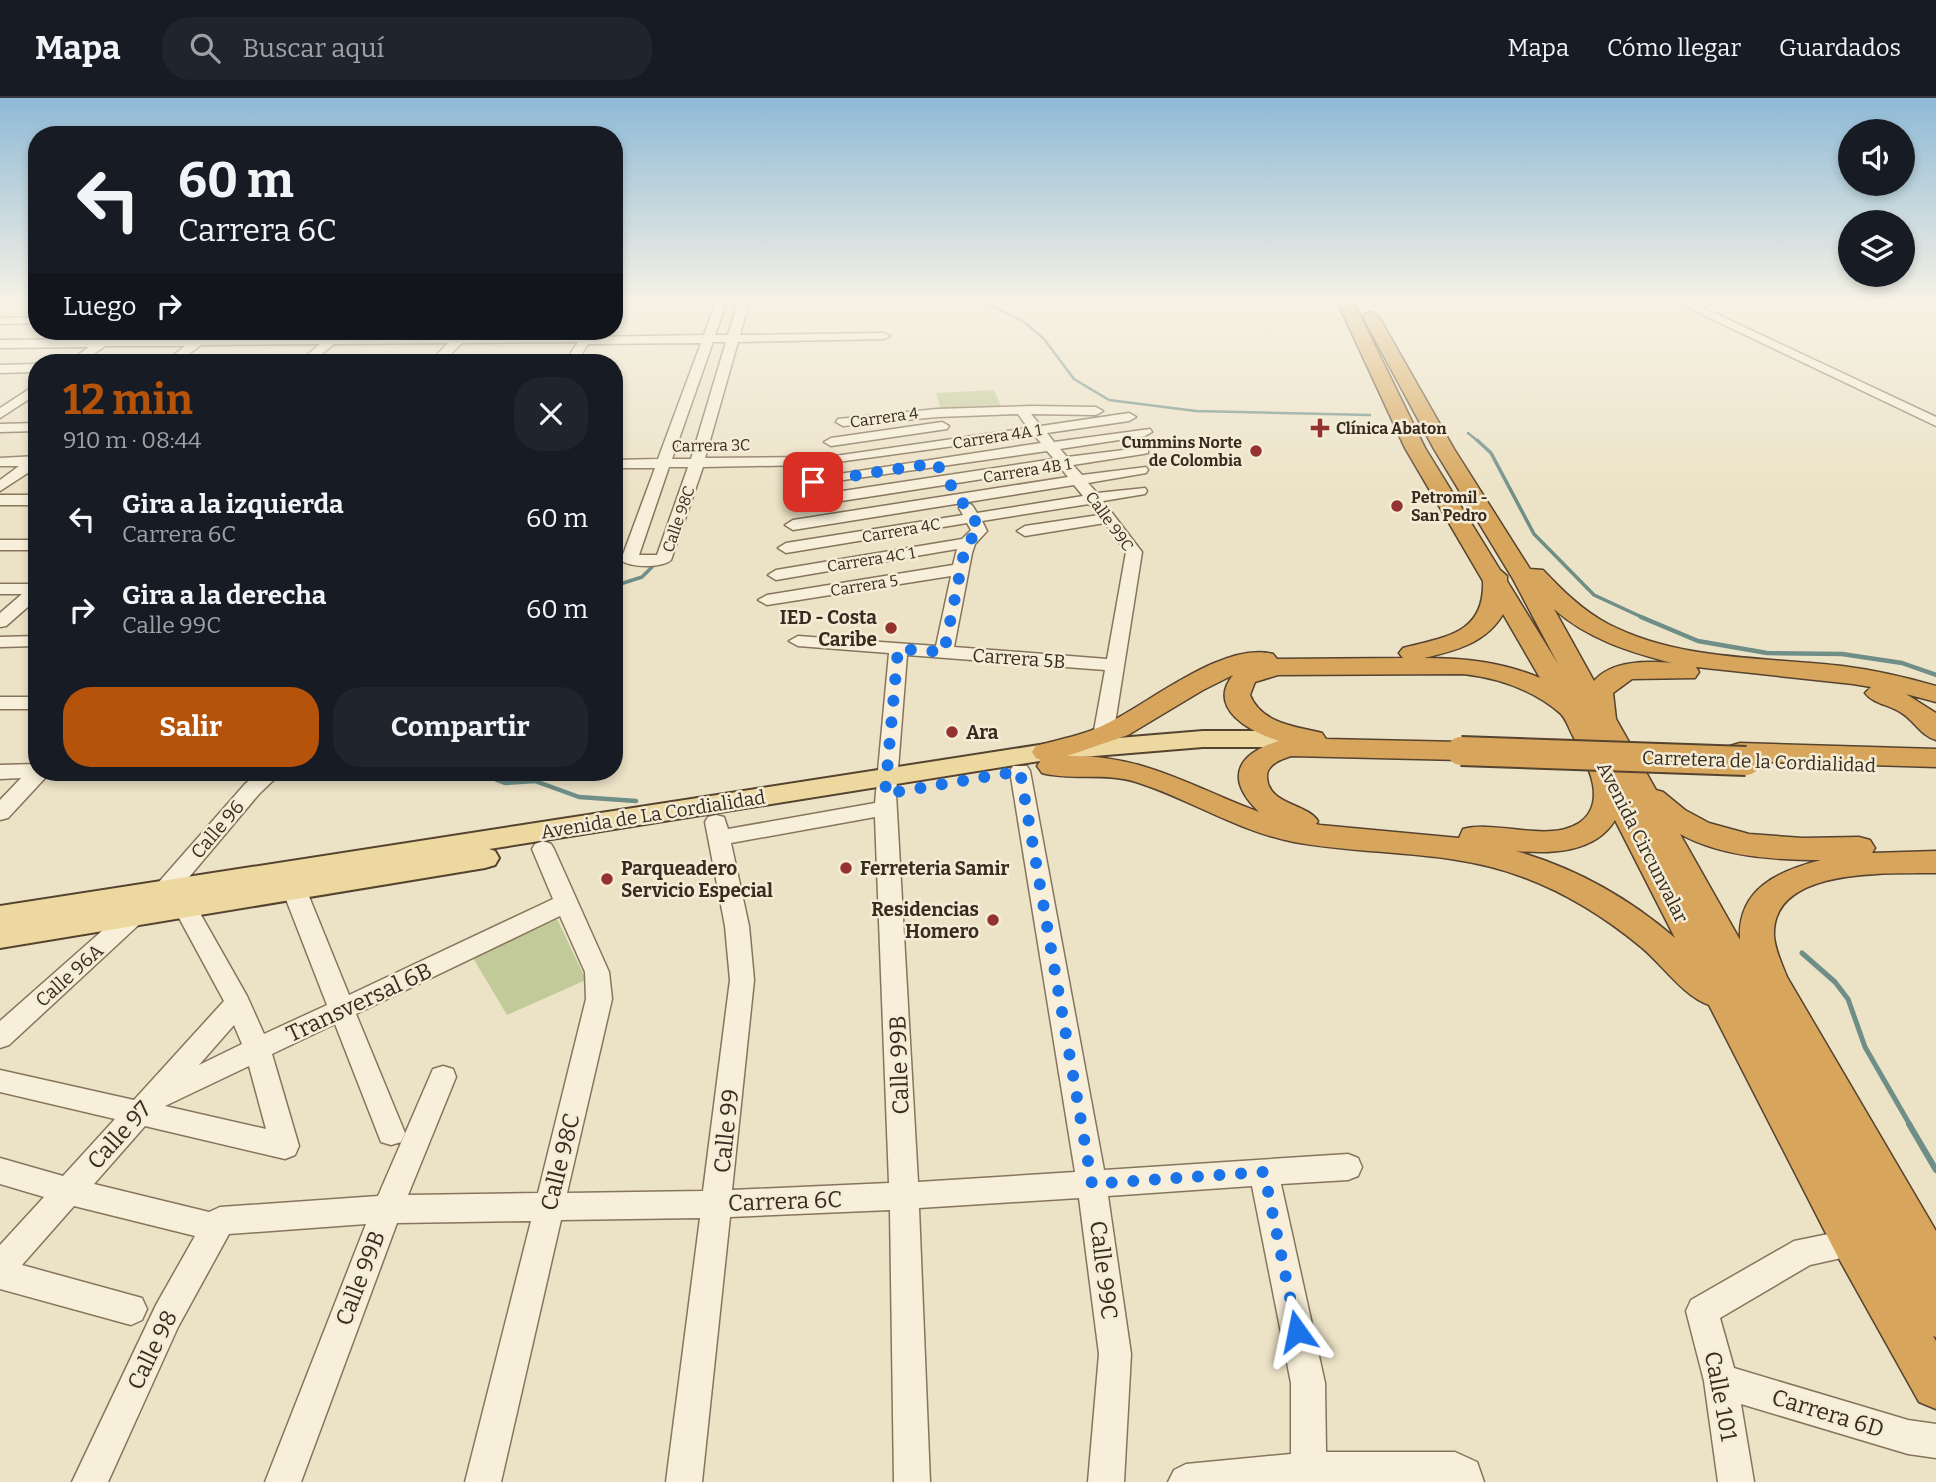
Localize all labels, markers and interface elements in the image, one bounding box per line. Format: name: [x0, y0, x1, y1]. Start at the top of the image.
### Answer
search box: [162, 17, 652, 80]
text: Mapa: [35, 28, 120, 68]
icon: search: [186, 29, 224, 67]
text: Buscar aquí: [242, 33, 384, 64]
text: Mapa: [1508, 34, 1569, 62]
text: Cómo llegar: [1607, 34, 1741, 62]
text: Guardados: [1779, 34, 1901, 62]
map controls: [1838, 119, 1915, 287]
button: sound: [1838, 119, 1915, 196]
text: 60 m: [178, 151, 294, 210]
icon: left: [63, 154, 154, 245]
button: layers: [1838, 210, 1915, 287]
text: Carrera 6C: [178, 211, 337, 249]
icon: right: [150, 287, 188, 325]
text: Luego: [63, 291, 136, 322]
text: 12 min: [63, 375, 193, 425]
button: close: [514, 377, 588, 451]
street label: Carrera 4: [849, 403, 920, 432]
marker: Clínica Abaton: [1310, 418, 1330, 438]
place label: Clínica Abaton: [1336, 419, 1447, 438]
street label: Carrera 4A 1: [951, 420, 1043, 453]
text: 910 m · 08:44: [63, 426, 202, 454]
place label: Cummins Norte de Colombia: [1122, 433, 1242, 470]
street label: Carrera 3C: [671, 435, 751, 456]
marker: Cummins Norte de Colombia: [1248, 443, 1264, 459]
pin: [783, 452, 843, 512]
street label: Carrera 4B 1: [982, 454, 1073, 487]
icon: arrive: [794, 463, 832, 501]
street label: Calle 98C: [658, 483, 699, 555]
street label: Calle 99C: [1082, 488, 1138, 555]
place label: Petromil - San Pedro: [1411, 488, 1488, 525]
text: Gira a la izquierda: [122, 489, 344, 520]
marker: Petromil - San Pedro: [1389, 498, 1405, 514]
icon: left: [63, 500, 101, 538]
text: 60 m: [526, 503, 588, 534]
street label: Carrera 4C: [860, 514, 942, 547]
text: Carrera 6C: [122, 520, 236, 548]
street label: Carrera 4C 1: [826, 543, 917, 576]
street label: Carrera 5: [829, 571, 899, 600]
text: Gira a la derecha: [122, 580, 326, 611]
icon: right: [63, 591, 101, 629]
text: 60 m: [526, 594, 588, 625]
place label: IED - Costa Caribe: [780, 606, 877, 651]
text: Calle 99C: [122, 611, 221, 639]
marker: IED - Costa Caribe: [883, 620, 899, 636]
street label: Carrera 5B: [972, 644, 1066, 673]
button: Salir: [63, 687, 319, 767]
button: Compartir: [333, 687, 588, 767]
place label: Ara: [966, 721, 999, 744]
marker: Ara: [944, 724, 960, 740]
street label: Carretera de la Cordialidad: [1642, 746, 1876, 777]
street label: Avenida Circunvalar: [1592, 758, 1693, 927]
street label: Avenida de La Cordialidad: [539, 785, 767, 844]
street label: Calle 96: [186, 795, 249, 863]
place label: Parqueadero Servicio Especial: [621, 857, 773, 902]
place label: Ferreteria Samir: [860, 857, 1010, 880]
marker: Ferreteria Samir: [838, 860, 854, 876]
marker: Parqueadero Servicio Especial: [599, 871, 615, 887]
place label: Residencias Homero: [871, 898, 979, 943]
marker: Residencias Homero: [985, 912, 1001, 928]
street label: Calle 96A: [31, 939, 108, 1012]
street label: Transversal 6B: [282, 956, 436, 1048]
street label: Calle 99B: [883, 1015, 915, 1115]
street label: Calle 99: [708, 1088, 744, 1174]
street label: Calle 97: [81, 1095, 157, 1175]
street label: Calle 98C: [534, 1111, 586, 1213]
street label: Carrera 6C: [728, 1185, 842, 1217]
street label: Calle 99C: [1084, 1219, 1124, 1321]
street label: Calle 99B: [329, 1227, 391, 1329]
position arrow: [1260, 1294, 1334, 1368]
street label: Calle 98: [121, 1306, 183, 1394]
street label: Calle 101: [1699, 1349, 1744, 1444]
street label: Carrera 6D: [1769, 1383, 1887, 1443]

